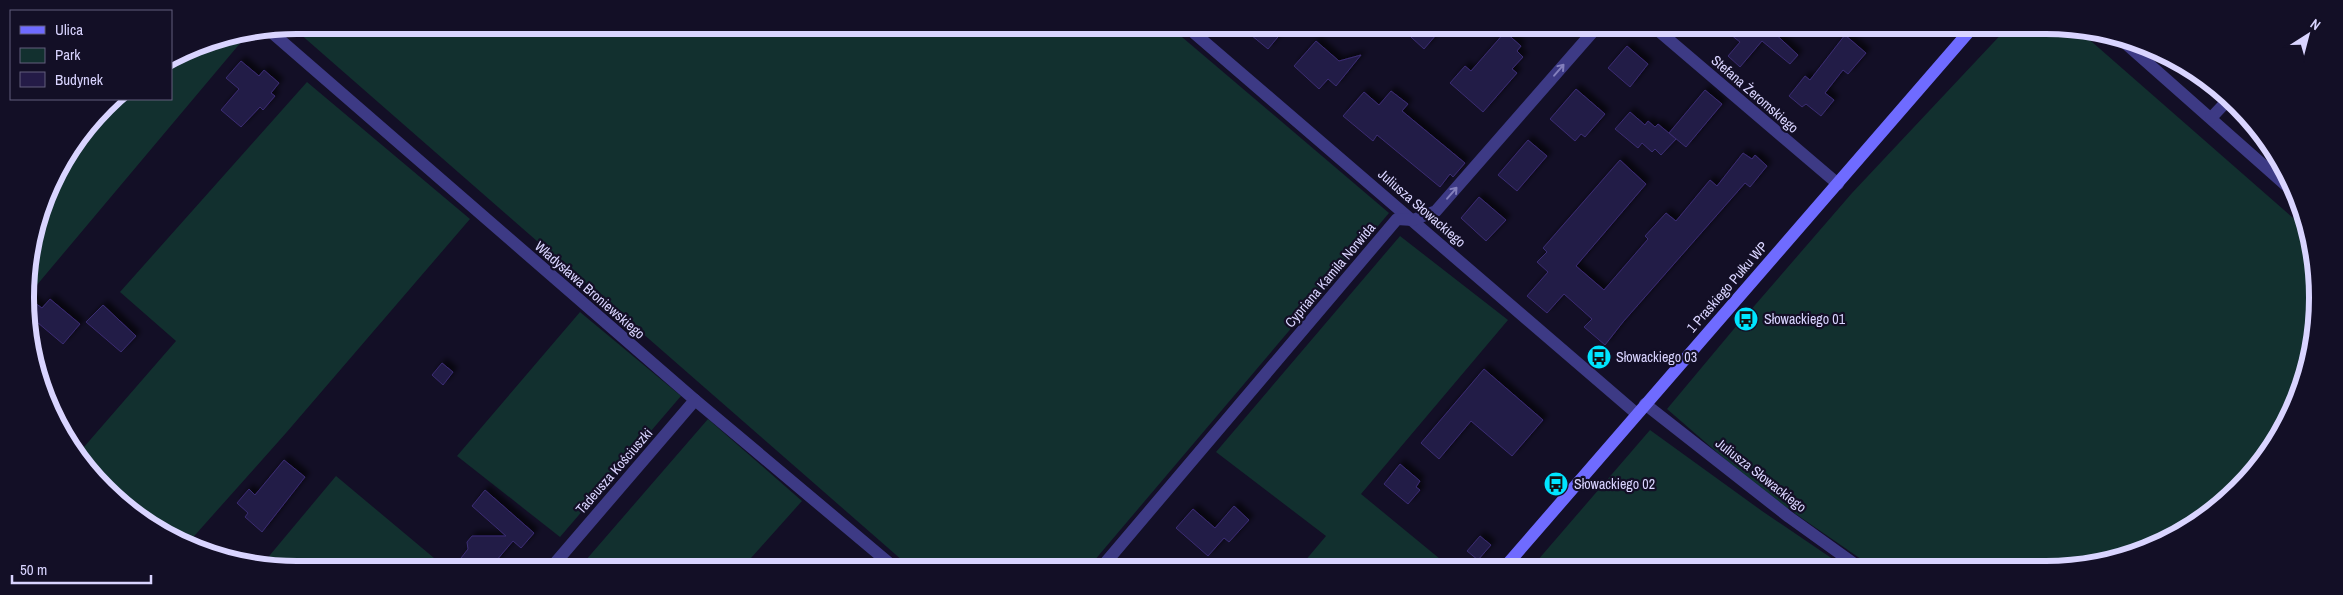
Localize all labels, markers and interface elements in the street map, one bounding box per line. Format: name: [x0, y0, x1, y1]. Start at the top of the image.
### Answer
legend: [10, 10, 172, 100]
north arrow: [2283, 10, 2333, 60]
text: N: [2307, 15, 2324, 34]
text: Ulica: [55, 19, 83, 40]
text: Park: [55, 44, 81, 65]
street label: Stefana Żeromskiego: [1708, 51, 1802, 137]
one-way arrow: [1553, 64, 1565, 77]
text: Budynek: [55, 69, 104, 90]
street label: Juliusza Słowackiego: [1374, 165, 1470, 251]
one-way arrow: [1446, 186, 1458, 199]
street label: Cypriana Kamila Norwida: [1281, 218, 1380, 331]
street label: Władysława Broniewskiego: [531, 237, 649, 343]
street label: 1 Praskiego Pułku WP: [1683, 237, 1772, 336]
bus stop icon: Słowackiego 01: [1733, 306, 1759, 332]
place label: Słowackiego 01: [1764, 310, 1846, 328]
bus stop icon: Słowackiego 03: [1586, 344, 1612, 370]
place label: Słowackiego 03: [1616, 348, 1697, 366]
street label: Tadeusza Kościuszki: [572, 424, 656, 518]
street label: Juliusza Słowackiego: [1712, 434, 1810, 516]
bus stop icon: Słowackiego 02: [1543, 471, 1569, 497]
place label: Słowackiego 02: [1574, 475, 1655, 493]
scale bar: [12, 552, 151, 584]
text: 50 m: [20, 559, 47, 580]

